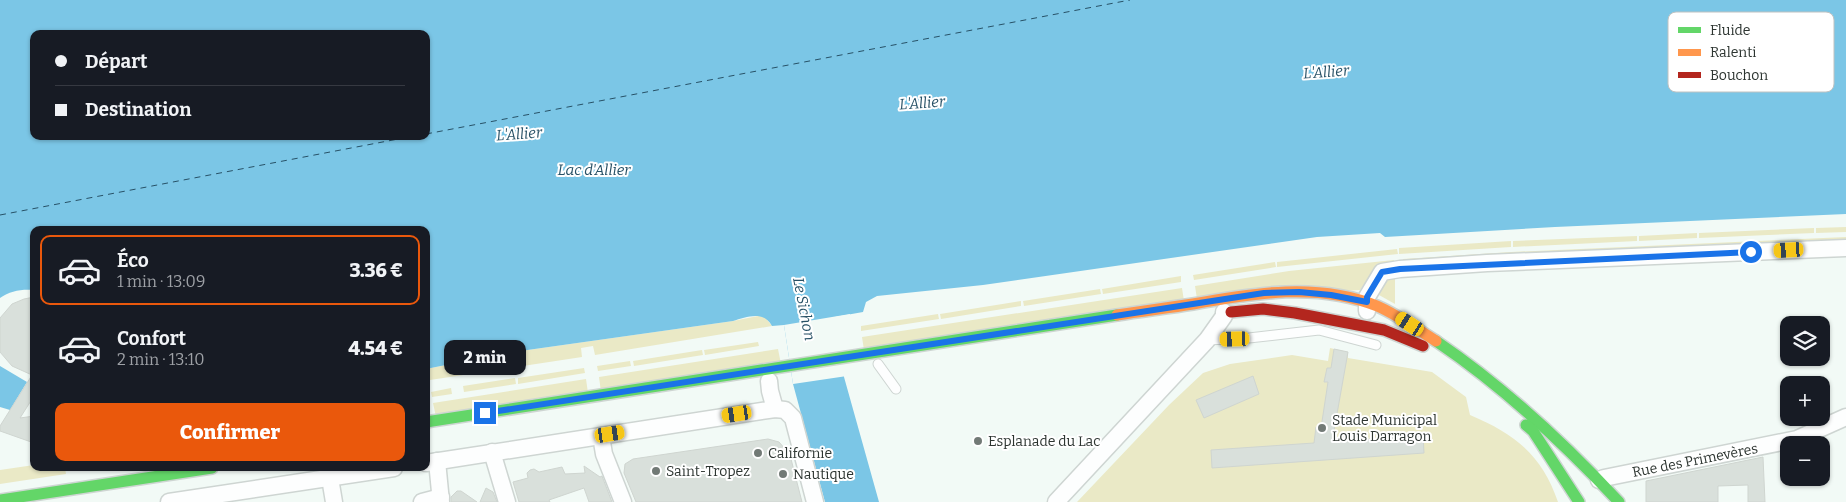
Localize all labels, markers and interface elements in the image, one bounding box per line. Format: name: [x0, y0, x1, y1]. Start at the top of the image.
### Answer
legend: [1668, 12, 1834, 92]
text: Fluide: [1710, 22, 1751, 39]
text: Ralenti: [1710, 44, 1756, 61]
text: Départ: [85, 50, 148, 73]
water label: L'Allier: [1303, 61, 1350, 83]
text: Bouchon: [1710, 67, 1768, 84]
water label: L'Allier: [899, 92, 946, 114]
text: Destination: [85, 98, 191, 121]
water label: L'Allier: [496, 123, 543, 145]
water label: Lac d'Allier: [558, 161, 631, 179]
route start: [1740, 241, 1762, 263]
car: [1773, 242, 1804, 258]
icon: car: [57, 248, 102, 293]
text: Éco: [117, 249, 149, 272]
text: 3.36 €: [350, 259, 403, 282]
text: 1 min · 13:09: [117, 272, 205, 291]
water label: Le Sichon: [789, 276, 819, 342]
car: [1393, 310, 1426, 338]
map controls: [1780, 316, 1830, 486]
button: layers: [1780, 316, 1830, 366]
icon: car: [57, 326, 102, 371]
text: Confort: [117, 327, 186, 350]
car: [1219, 331, 1250, 347]
text: 4.54 €: [348, 337, 403, 360]
callout: 2 min: [444, 340, 526, 376]
text: 2 min: [464, 348, 506, 367]
text: 2 min · 13:10: [117, 350, 205, 369]
button: +: [1780, 376, 1830, 426]
route end: [474, 402, 496, 424]
button: Confirmer: [55, 403, 405, 461]
car: [721, 404, 752, 424]
place label: Stade Municipal Louis Darragon: [1332, 412, 1437, 445]
marker: Stade Municipal Louis Darragon: [1316, 422, 1328, 434]
car: [594, 424, 625, 444]
place label: Esplanade du Lac: [988, 433, 1100, 450]
marker: Esplanade du Lac: [972, 435, 984, 447]
button: −: [1780, 436, 1830, 486]
street label: Rue des Primevères: [1631, 440, 1759, 481]
place label: Californie: [768, 445, 832, 462]
marker: Californie: [752, 447, 764, 459]
place label: Saint-Tropez: [666, 463, 750, 480]
marker: Saint-Tropez: [650, 465, 662, 477]
place label: Nautique: [793, 466, 854, 483]
marker: Nautique: [777, 468, 789, 480]

